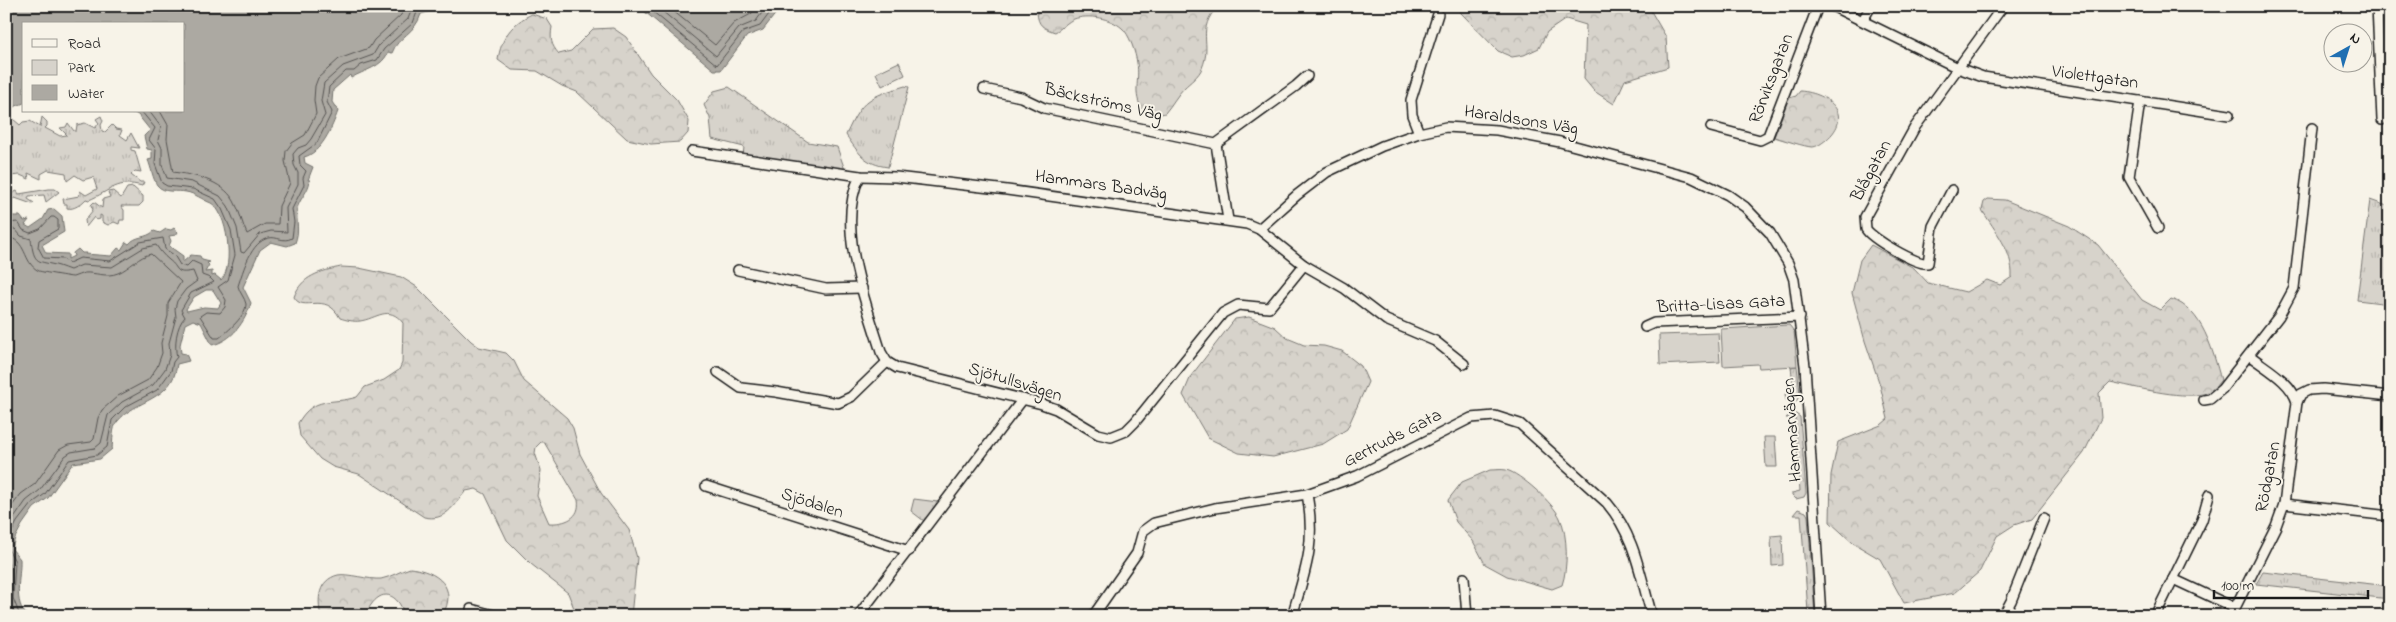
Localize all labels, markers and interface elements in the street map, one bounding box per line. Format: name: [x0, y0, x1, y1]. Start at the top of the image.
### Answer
legend: [22, 22, 185, 112]
north arrow: [2324, 22, 2374, 72]
text: N: [2345, 28, 2366, 50]
street label: Rörviksgatan: [1743, 30, 1802, 128]
text: Road: [68, 33, 101, 55]
text: Park: [68, 57, 96, 79]
street label: Violettgatan: [2049, 59, 2140, 98]
street label: Bäckströms Väg: [1040, 77, 1165, 130]
text: Water: [68, 83, 104, 105]
street label: Haraldsons Väg: [1462, 99, 1580, 144]
street label: Blågatan: [1845, 136, 1900, 208]
street label: Hammars Badväg: [1033, 164, 1169, 209]
street label: Britta-Lisas Gata: [1655, 289, 1786, 321]
street label: Sjötullsvägen: [964, 356, 1065, 411]
street label: Hammarvägen: [1776, 377, 1811, 483]
street label: Gertruds Gata: [1339, 403, 1447, 475]
street label: Rödgatan: [2249, 439, 2290, 515]
street label: Sjödalen: [777, 482, 847, 526]
scale bar: [2214, 567, 2367, 599]
text: 100 m: [2221, 575, 2254, 597]

